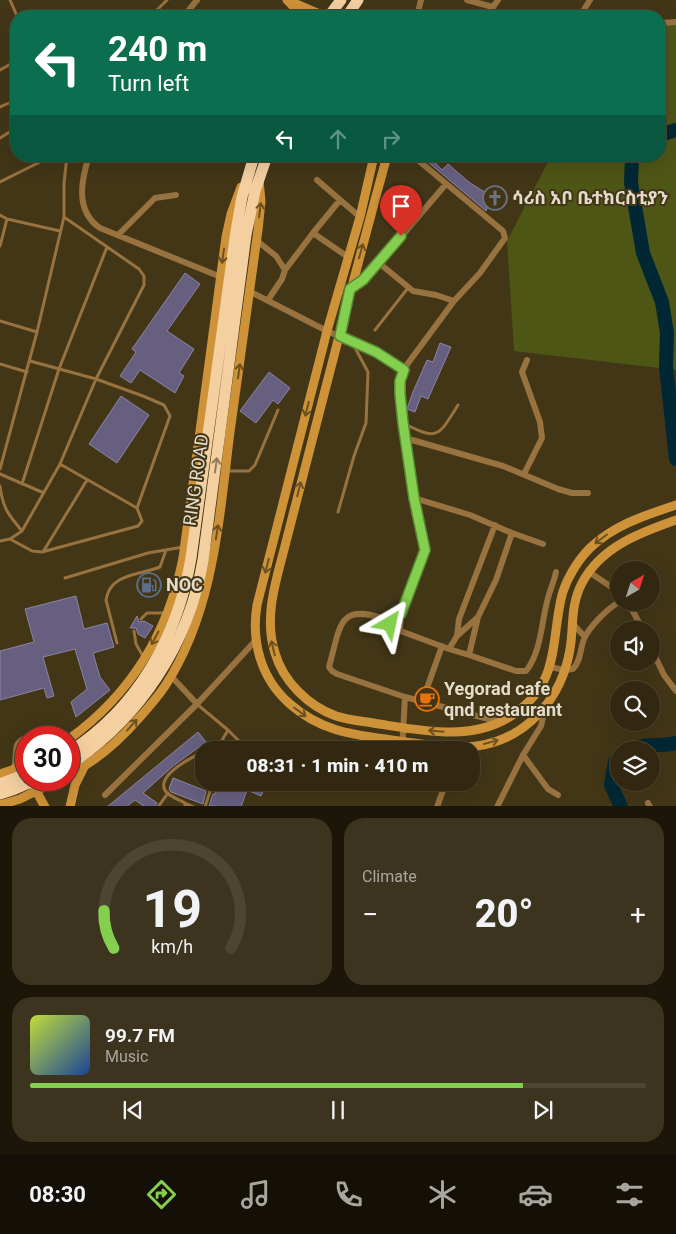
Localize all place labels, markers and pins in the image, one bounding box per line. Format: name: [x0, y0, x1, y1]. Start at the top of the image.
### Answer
pin: [380, 185, 422, 236]
church icon: ሳሪስ አቦ ቤተክርስቲያን: [482, 185, 508, 211]
place label: ሳሪስ አቦ ቤተክርስቲያን: [512, 187, 668, 208]
fuel station icon: NOC: [136, 572, 162, 598]
place label: NOC: [166, 574, 203, 595]
place label: Yegorad cafe qnd restaurant: [444, 678, 562, 720]
cafe icon: Yegorad cafe qnd restaurant: [414, 686, 440, 712]

